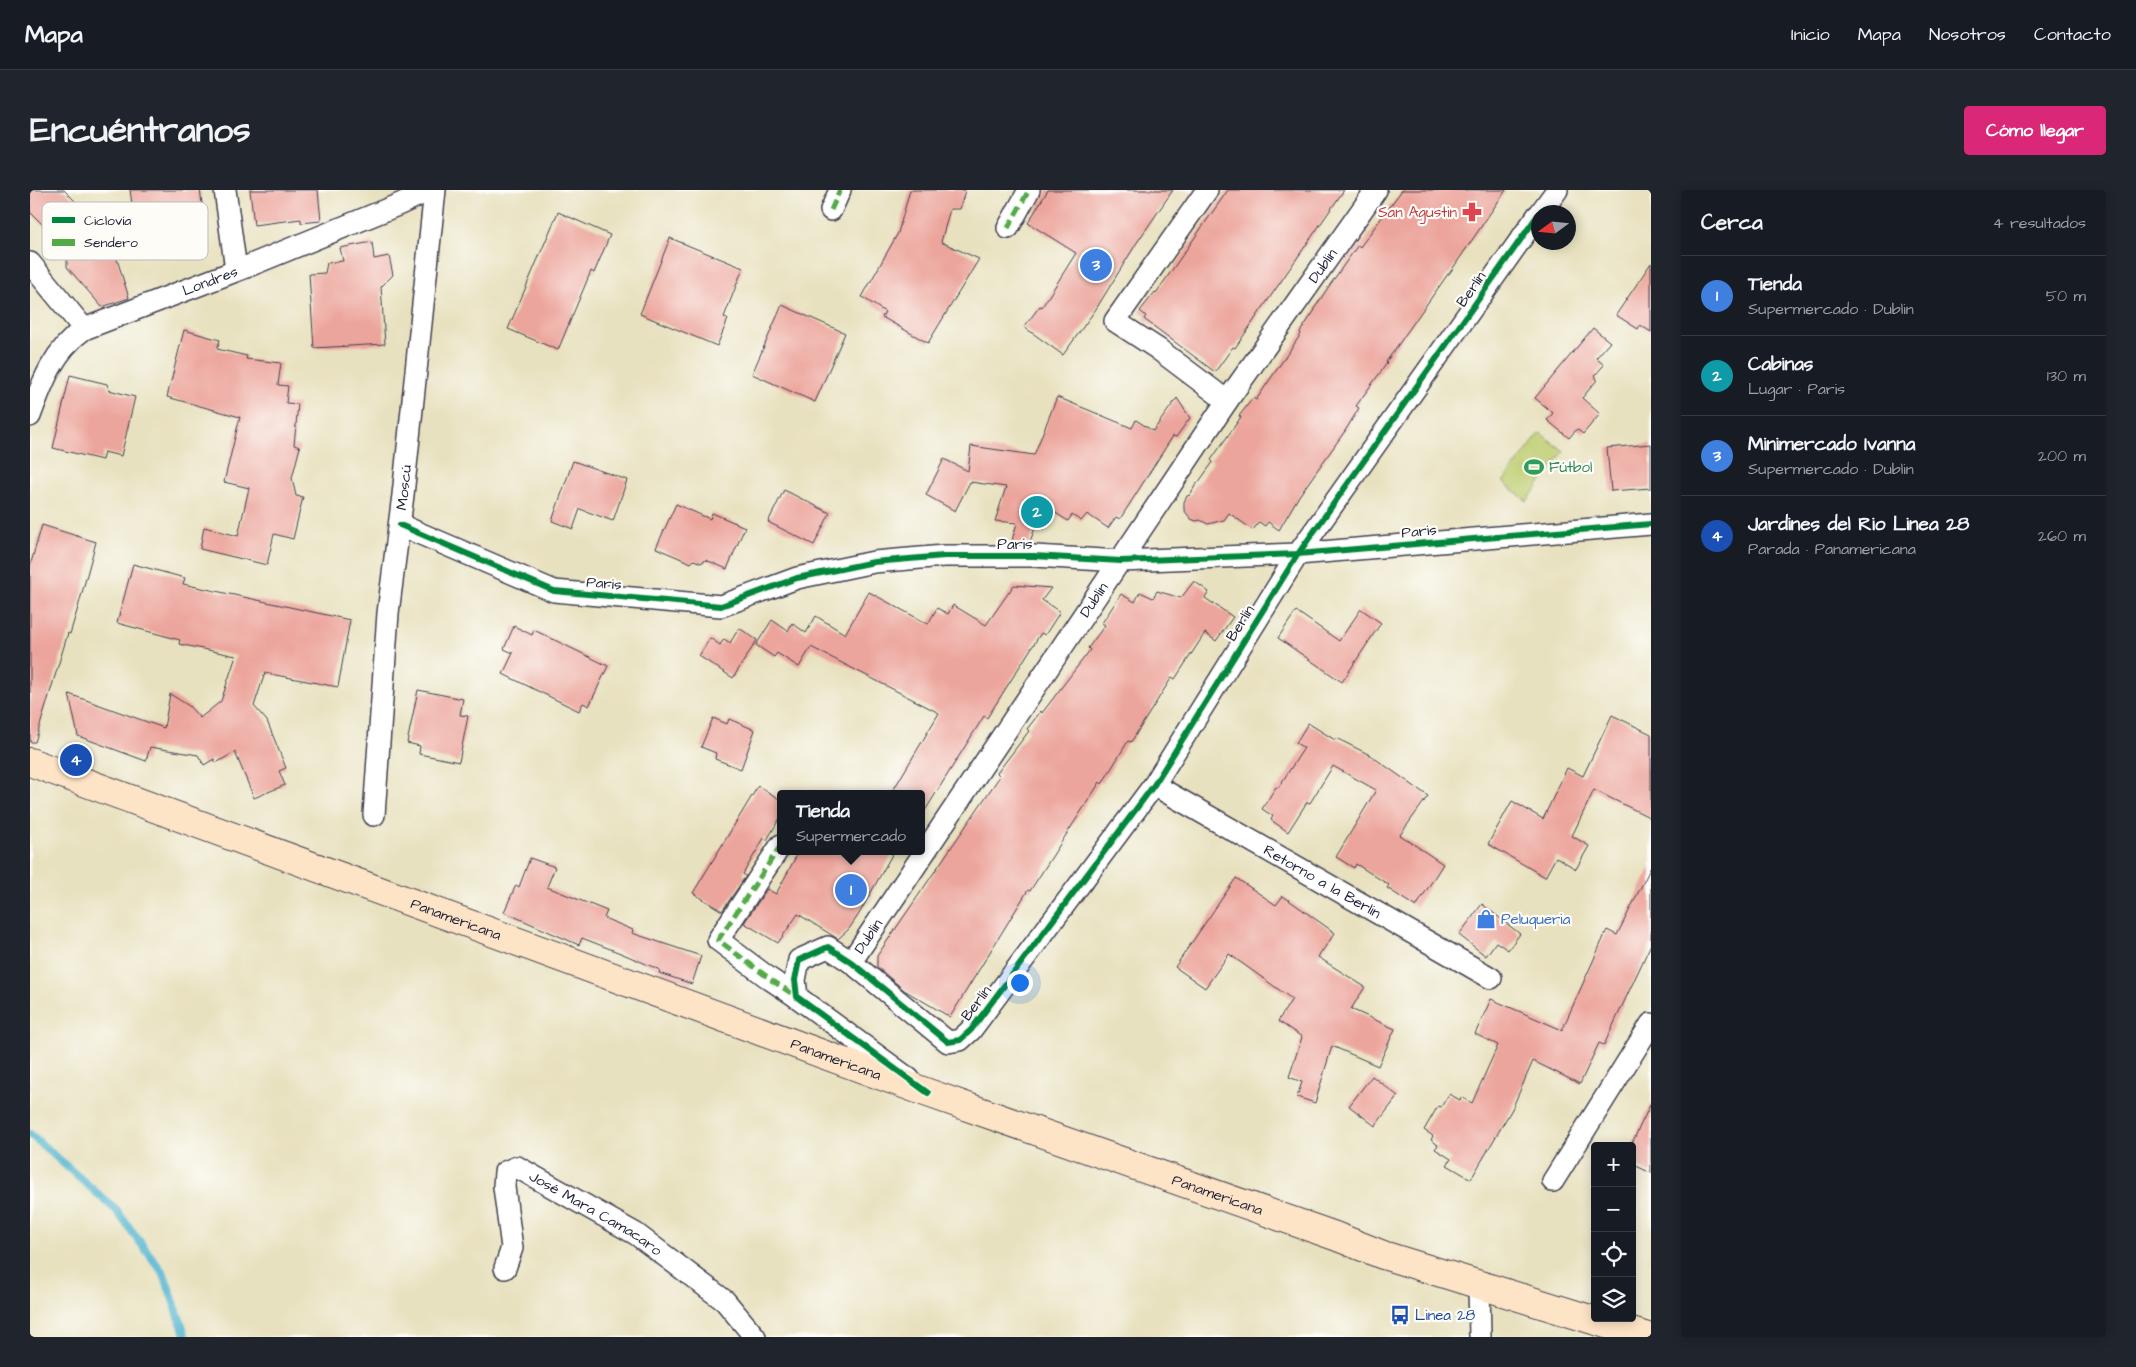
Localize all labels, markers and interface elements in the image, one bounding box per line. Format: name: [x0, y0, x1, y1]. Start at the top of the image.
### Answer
text: Mapa: [25, 18, 83, 52]
text: Inicio: [1791, 22, 1830, 47]
text: Mapa: [1858, 22, 1901, 47]
text: Nosotros: [1929, 22, 2006, 47]
text: Contacto: [2034, 22, 2111, 47]
text: Encuéntranos: [30, 106, 251, 155]
button: Cómo llegar: [1964, 106, 2106, 155]
pharmacy icon: San Agustin: [1461, 201, 1483, 223]
legend: [42, 202, 208, 260]
place label: San Agustin: [1378, 202, 1457, 224]
north arrow: [1531, 205, 1576, 250]
text: Cerca: [1701, 208, 1763, 237]
text: Ciclovía: [84, 211, 131, 231]
text: 4 resultados: [1993, 212, 2086, 234]
text: Sendero: [84, 233, 138, 253]
street label: Dublin: [1303, 244, 1343, 288]
pin: 3: [1080, 246, 1112, 284]
street label: Londres: [179, 261, 241, 301]
street label: Berlín: [1452, 267, 1492, 311]
text: Tienda: [1748, 271, 1802, 298]
text: 1: [1716, 285, 1718, 307]
text: 50 m: [2046, 285, 2086, 307]
text: Supermercado · Dublin: [1748, 298, 1914, 320]
text: Cabinas: [1748, 351, 1813, 378]
text: 2: [1712, 365, 1722, 387]
text: 130 m: [2047, 365, 2086, 387]
text: Lugar · Paris: [1748, 378, 1845, 400]
text: Minimercado Ivanna: [1748, 431, 1915, 458]
text: 3: [1713, 445, 1721, 467]
text: 200 m: [2038, 445, 2086, 467]
sports icon: Fútbol: [1523, 456, 1545, 478]
place label: Fútbol: [1549, 457, 1592, 478]
text: Supermercado · Dublin: [1748, 458, 1914, 480]
street label: Moscú: [391, 463, 417, 511]
pin: 2: [1021, 493, 1053, 531]
text: Jardines del Rio Linea 28: [1748, 511, 1969, 538]
street label: Paris: [1401, 519, 1438, 543]
text: 4: [1712, 525, 1722, 547]
text: 260 m: [2038, 525, 2086, 547]
street label: Paris: [997, 534, 1033, 555]
text: Parada · Panamericana: [1748, 538, 1916, 560]
street label: Paris: [585, 572, 623, 596]
street label: Dublin: [1075, 578, 1114, 622]
street label: Berlín: [1221, 601, 1260, 645]
pin: 4: [60, 741, 92, 779]
popup: [777, 790, 925, 855]
text: Tienda: [796, 798, 850, 825]
text: Supermercado: [796, 825, 906, 847]
street label: Retorno a la Berlin: [1259, 840, 1385, 924]
pin: 1: [835, 871, 867, 909]
street label: Panamericana: [408, 893, 504, 946]
shop icon: Peluqueria: [1475, 908, 1497, 930]
place label: Peluqueria: [1501, 909, 1571, 930]
street label: Dublin: [849, 915, 888, 958]
your location: [1007, 970, 1033, 996]
street label: Berlín: [956, 981, 997, 1025]
street label: Panamericana: [788, 1033, 884, 1086]
map controls: [1591, 1142, 1636, 1322]
button: +: [1591, 1142, 1636, 1187]
street label: José Mara Camacaro: [525, 1166, 667, 1261]
street label: Panamericana: [1169, 1170, 1266, 1221]
button: −: [1591, 1187, 1636, 1232]
button: locate: [1591, 1232, 1636, 1277]
button: layers: [1591, 1277, 1636, 1322]
bus stop icon: Linea 28: [1389, 1304, 1411, 1326]
place label: Linea 28: [1415, 1305, 1475, 1326]

